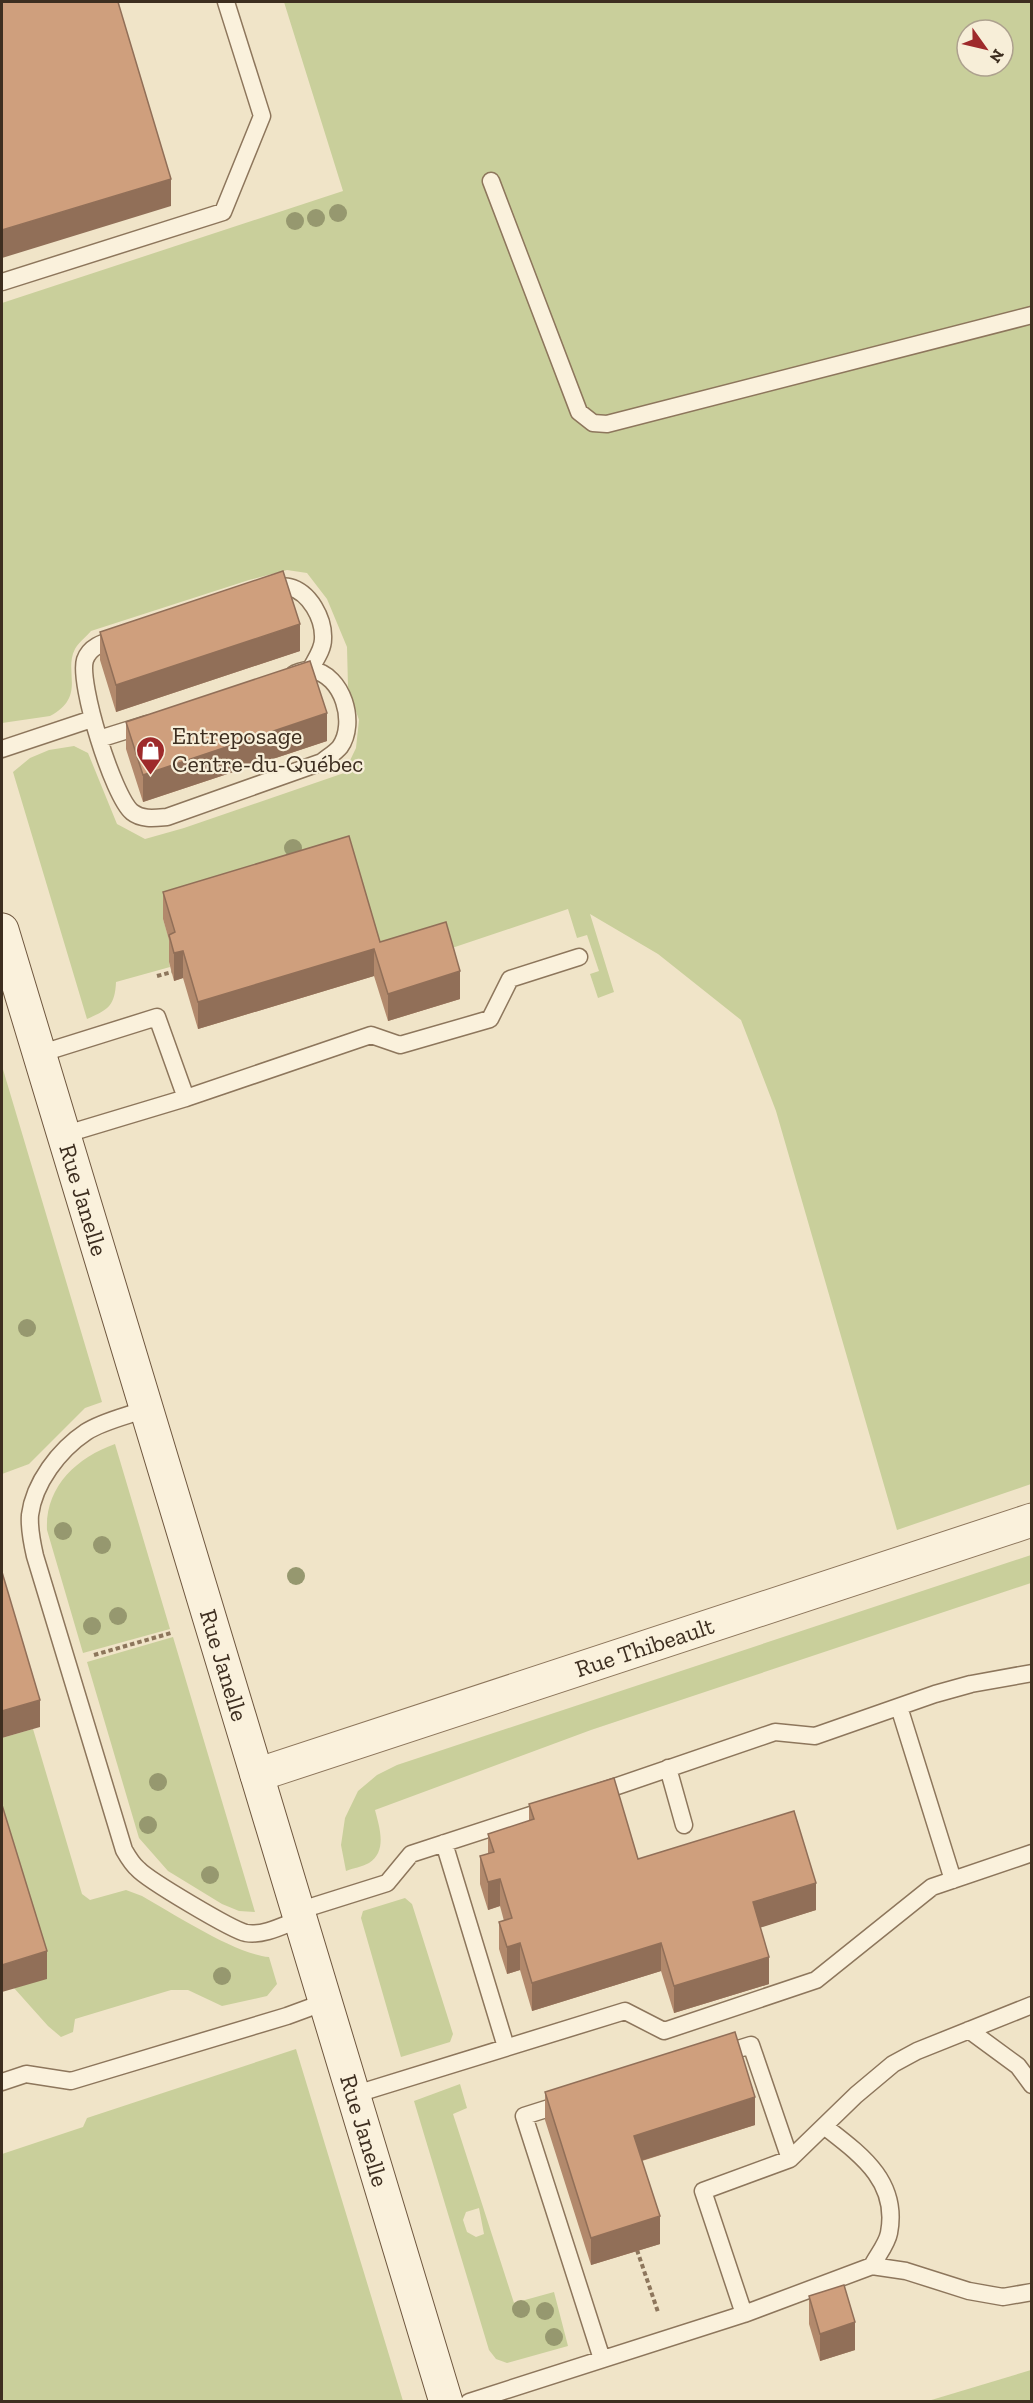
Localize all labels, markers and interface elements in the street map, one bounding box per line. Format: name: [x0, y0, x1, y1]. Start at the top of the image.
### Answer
north arrow: [955, 18, 1015, 78]
text: N: [986, 46, 1008, 66]
place label: Entreposage Centre-du-Québec: [172, 721, 363, 778]
shop icon: Entreposage Centre-du-Québec: [135, 734, 167, 776]
street label: Rue Janelle: [53, 1140, 114, 1259]
street label: Rue Janelle: [194, 1606, 255, 1725]
street label: Rue Thibeault: [571, 1611, 717, 1683]
street label: Rue Janelle: [334, 2071, 395, 2190]

